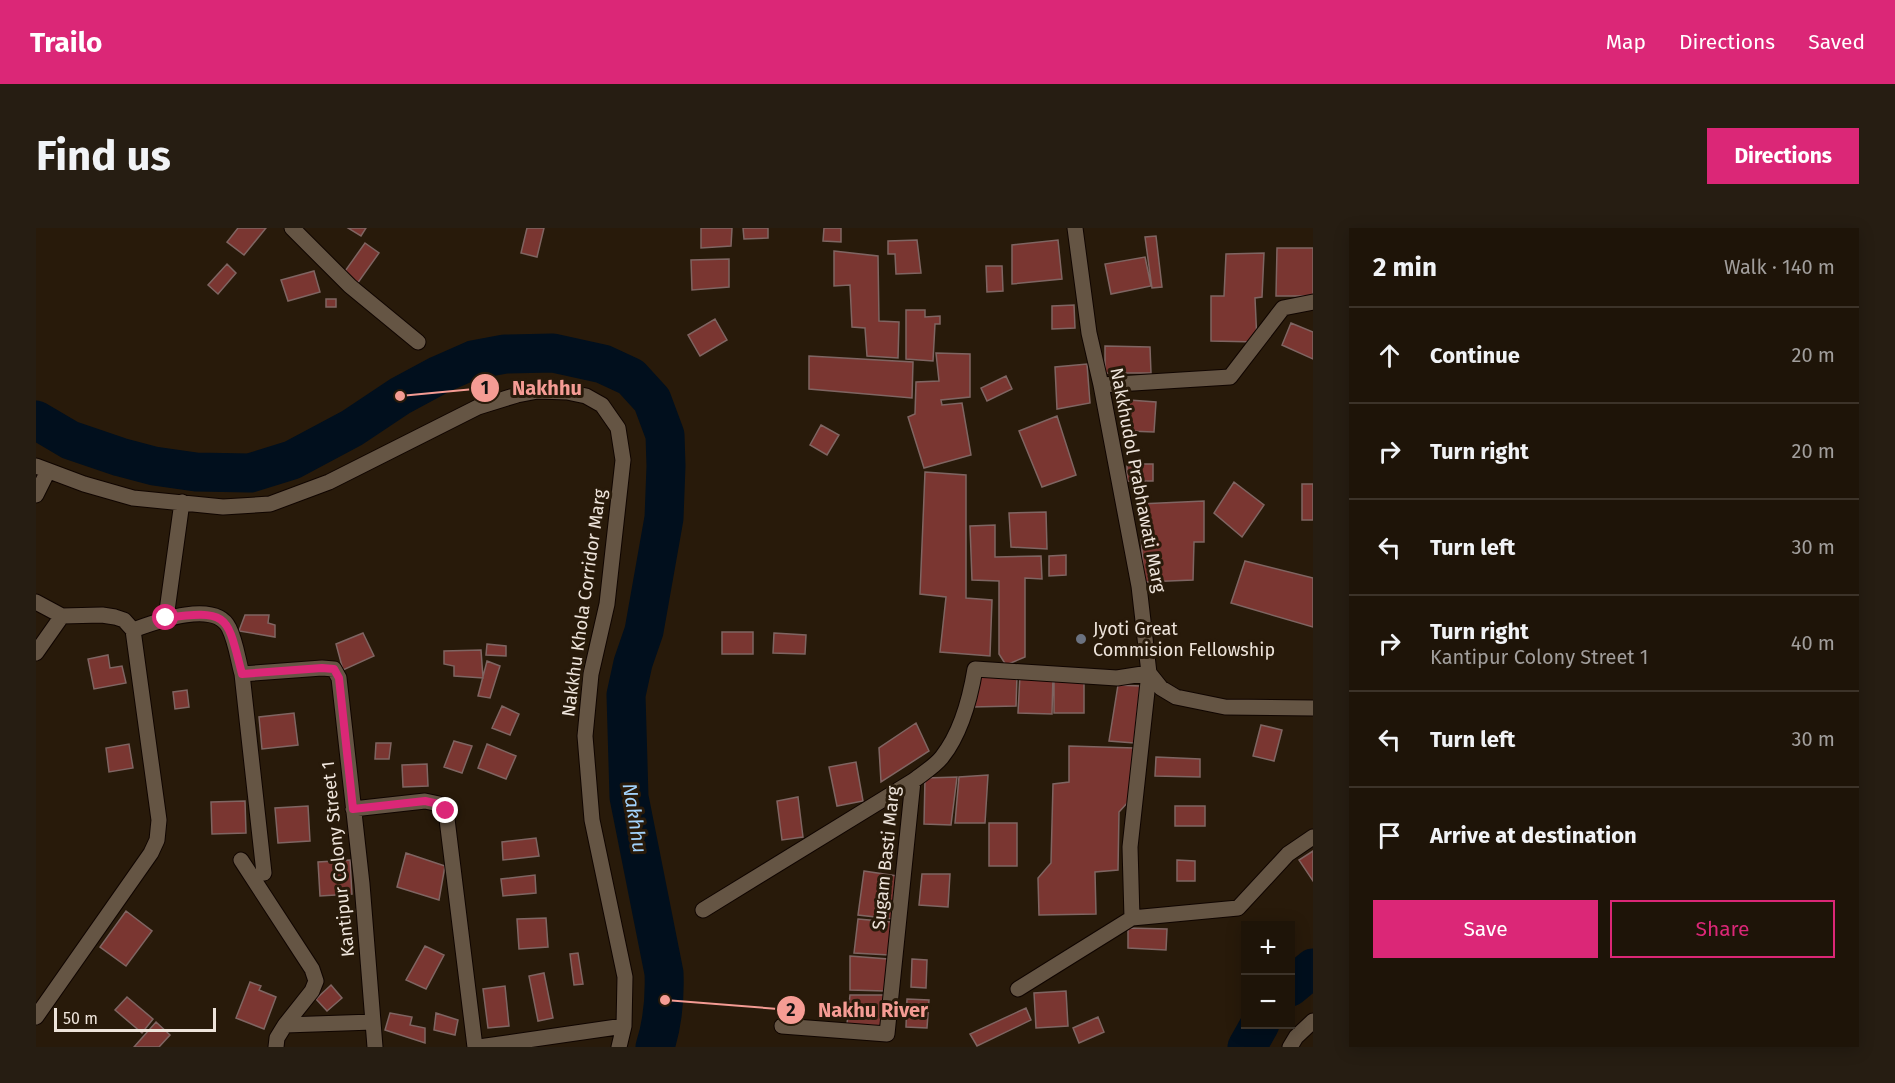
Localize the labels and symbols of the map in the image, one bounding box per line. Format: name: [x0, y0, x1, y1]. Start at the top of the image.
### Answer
street label: Nakkhudol Prabhawati Marg: [1105, 366, 1171, 595]
callout: Nakhhu: [470, 369, 594, 407]
text: Nakhhu: [512, 376, 582, 400]
text: 1: [481, 377, 489, 399]
street label: Nakkhu Khola Corridor Marg: [557, 487, 611, 718]
route start: [152, 604, 178, 630]
place label: Jyoti Great Commision Fellowship: [1093, 618, 1275, 661]
marker: Jyoti Great Commision Fellowship: [1074, 632, 1088, 646]
street label: Kantipur Colony Street 1: [317, 760, 359, 958]
water label: Nakhhu: [618, 781, 652, 855]
street label: Sugam Basti Marg: [868, 784, 905, 931]
route end: [432, 797, 458, 823]
callout: Nakhu River: [776, 991, 940, 1029]
text: Nakhu River: [818, 998, 929, 1022]
text: 2: [786, 999, 796, 1021]
scale bar: [54, 1005, 216, 1032]

